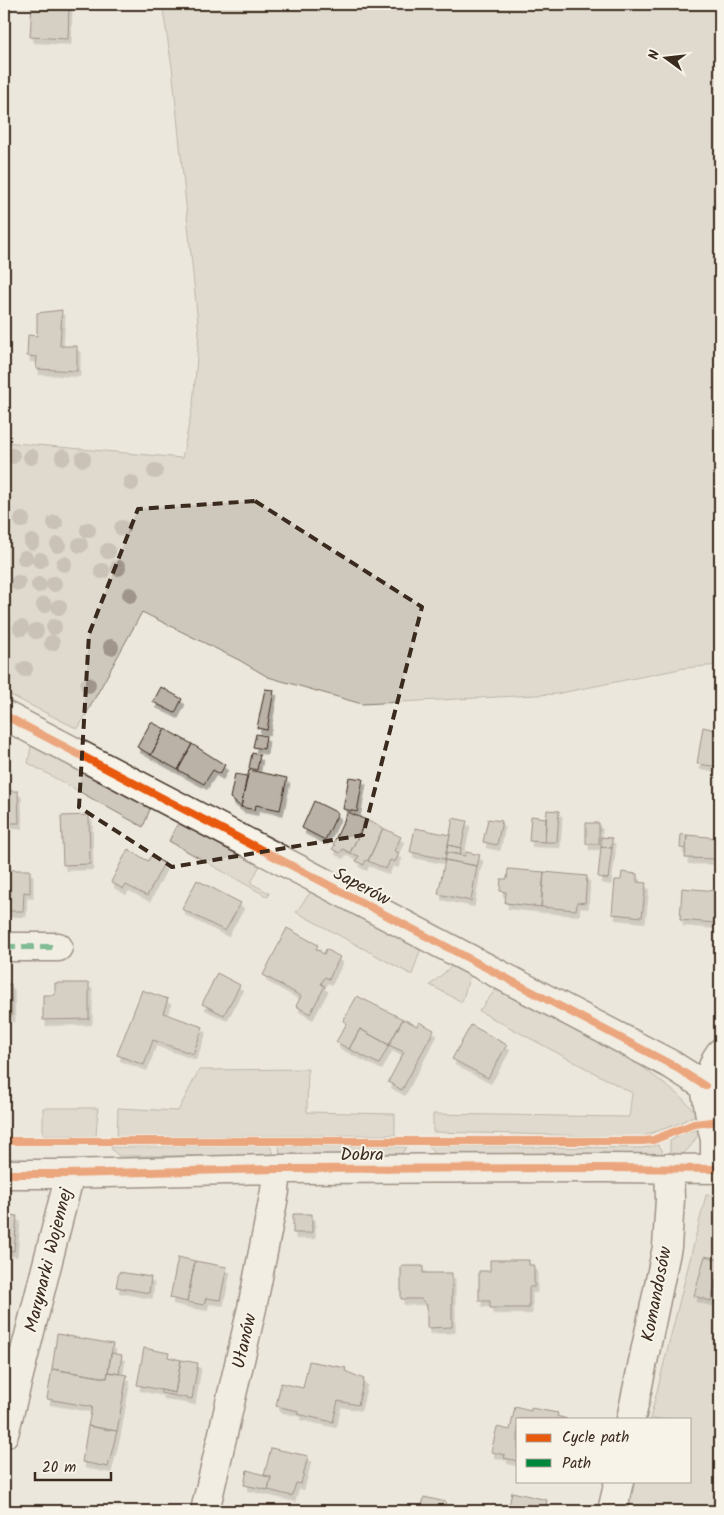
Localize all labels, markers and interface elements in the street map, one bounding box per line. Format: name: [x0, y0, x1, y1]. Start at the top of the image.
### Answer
north arrow: [642, 32, 692, 82]
text: N: [643, 48, 666, 62]
street label: Saperów: [328, 860, 396, 915]
street label: Dobra: [340, 1141, 384, 1170]
street label: Marynarki Wojennej: [18, 1184, 82, 1336]
street label: Komandosów: [634, 1243, 681, 1344]
street label: Ułanów: [225, 1310, 266, 1372]
legend: [516, 1418, 692, 1482]
text: Cycle path: [562, 1426, 629, 1450]
scale bar: [35, 1450, 111, 1482]
text: Path: [562, 1452, 591, 1476]
text: 20 m: [42, 1456, 76, 1480]

